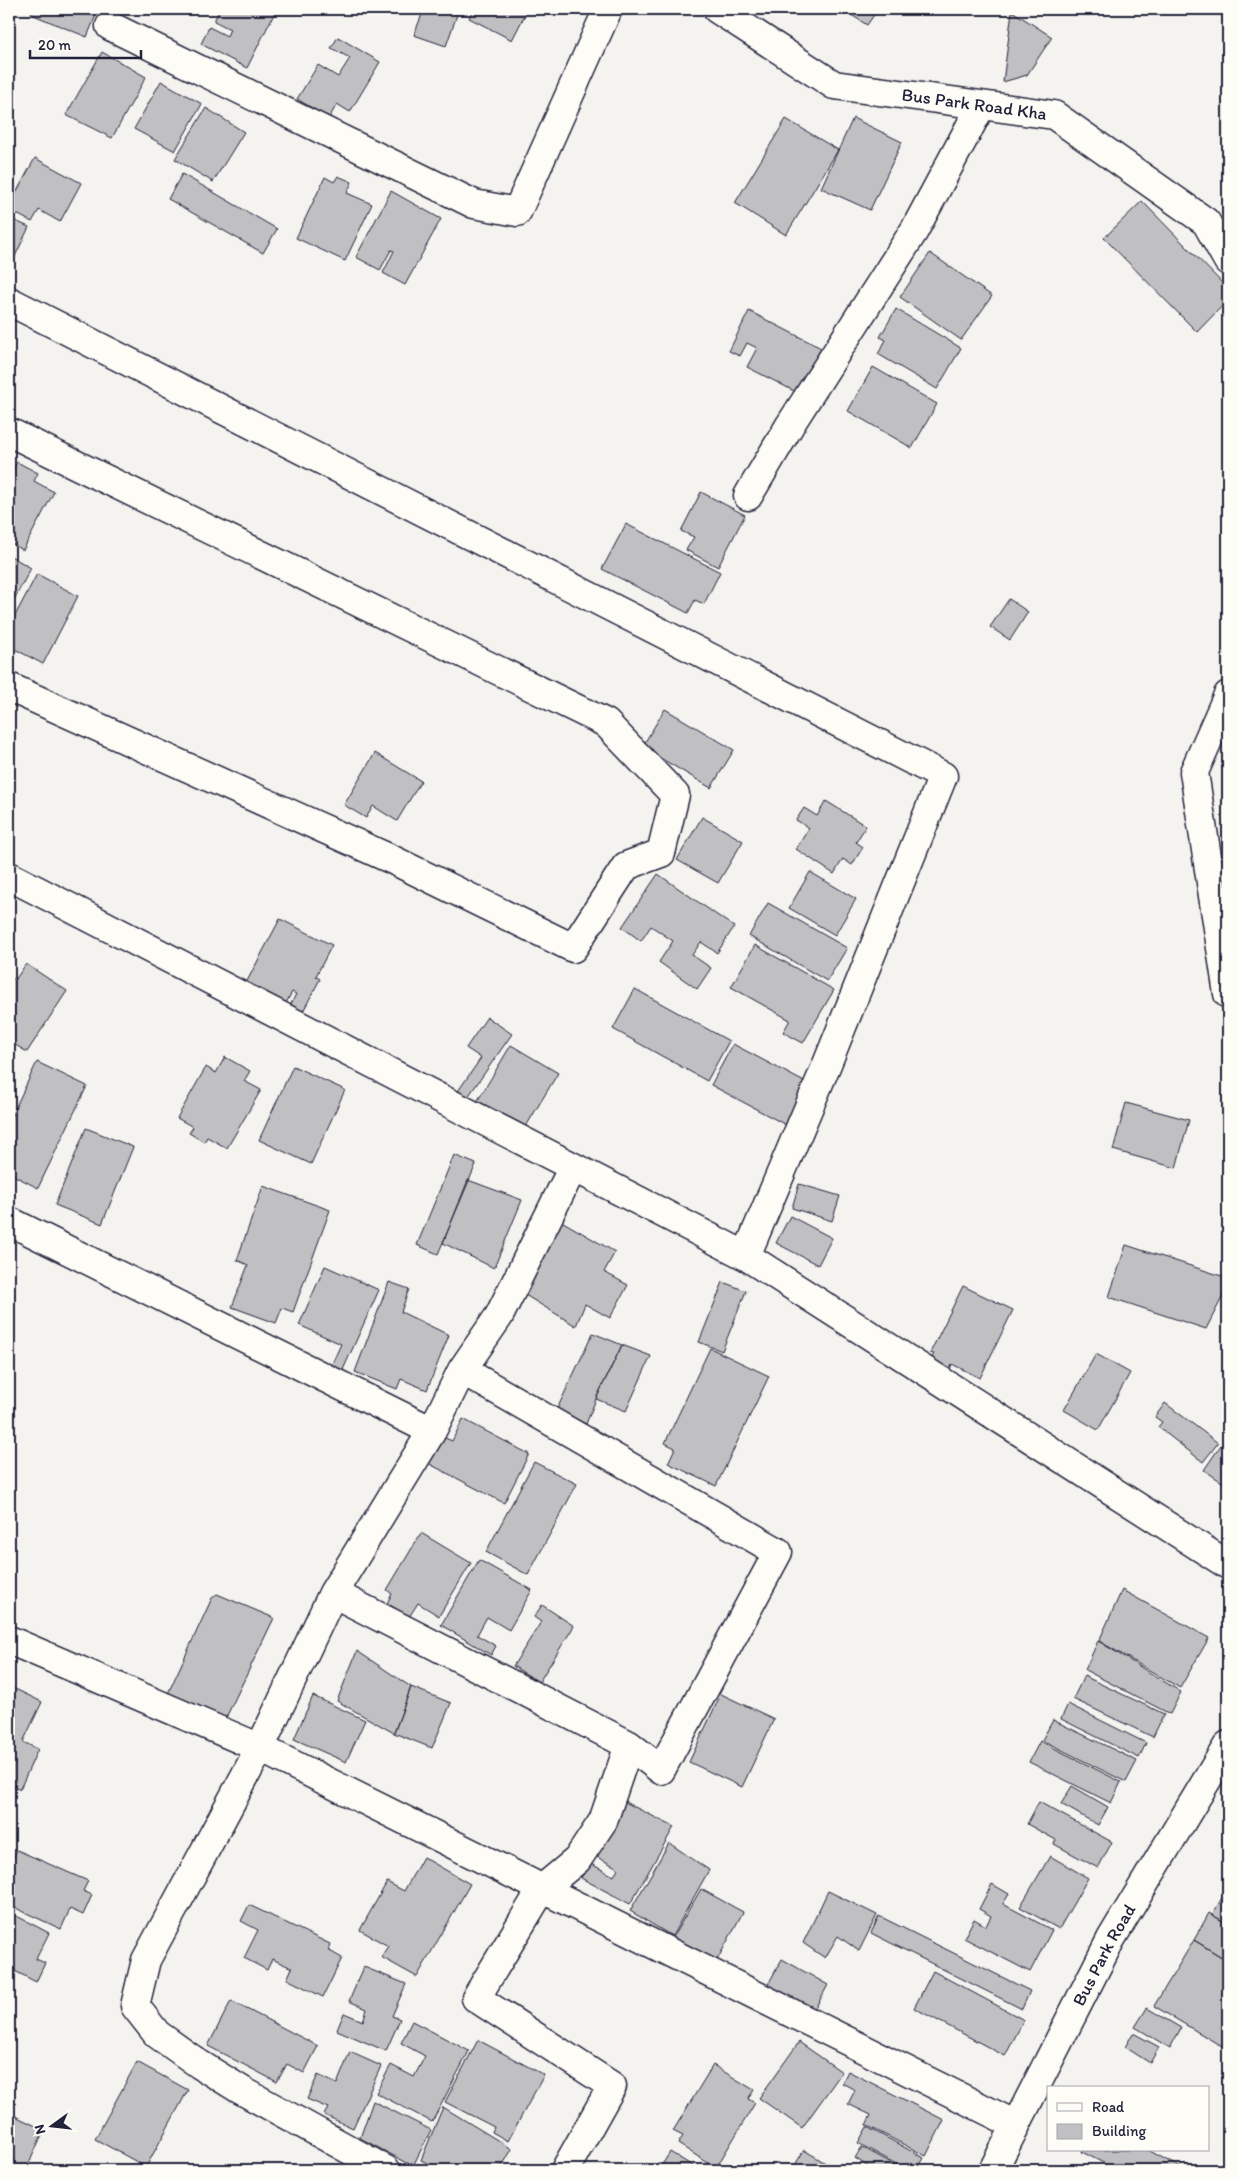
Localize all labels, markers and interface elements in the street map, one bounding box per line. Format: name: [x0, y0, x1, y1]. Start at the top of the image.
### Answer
scale bar: [30, 28, 141, 60]
text: 20 m: [38, 36, 72, 54]
street label: Bus Park Road Kha: [900, 83, 1048, 125]
street label: Bus Park Road: [1068, 1900, 1141, 2010]
legend: [1047, 2086, 1210, 2152]
text: Road: [1092, 2098, 1125, 2116]
north arrow: [28, 2102, 78, 2152]
text: N: [30, 2122, 49, 2136]
text: Building: [1092, 2122, 1146, 2140]

